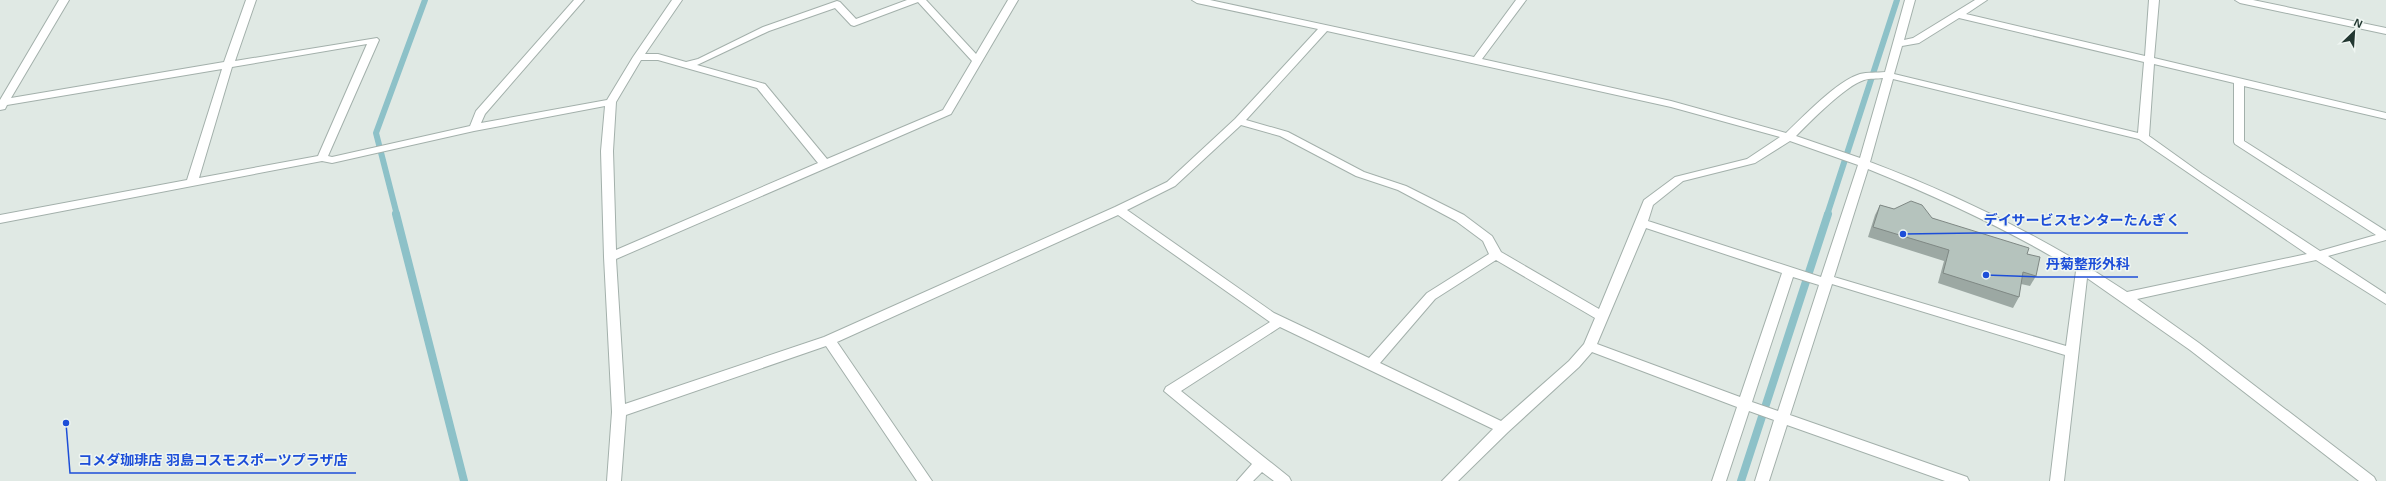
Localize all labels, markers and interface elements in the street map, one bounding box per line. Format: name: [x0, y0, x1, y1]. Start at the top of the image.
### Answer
north arrow: [2334, 12, 2374, 52]
text: N: [2352, 16, 2364, 30]
callout: デイサービスセンターたんぎく: [1976, 207, 2188, 233]
text: デイサービスセンターたんぎく: [1984, 212, 2180, 228]
callout: 丹菊整形外科: [2038, 251, 2138, 277]
text: 丹菊整形外科: [2046, 256, 2130, 272]
callout: コメダ珈琲店 羽島コスモスポーツプラザ店: [70, 447, 356, 473]
text: コメダ珈琲店 羽島コスモスポーツプラザ店: [78, 452, 348, 468]

